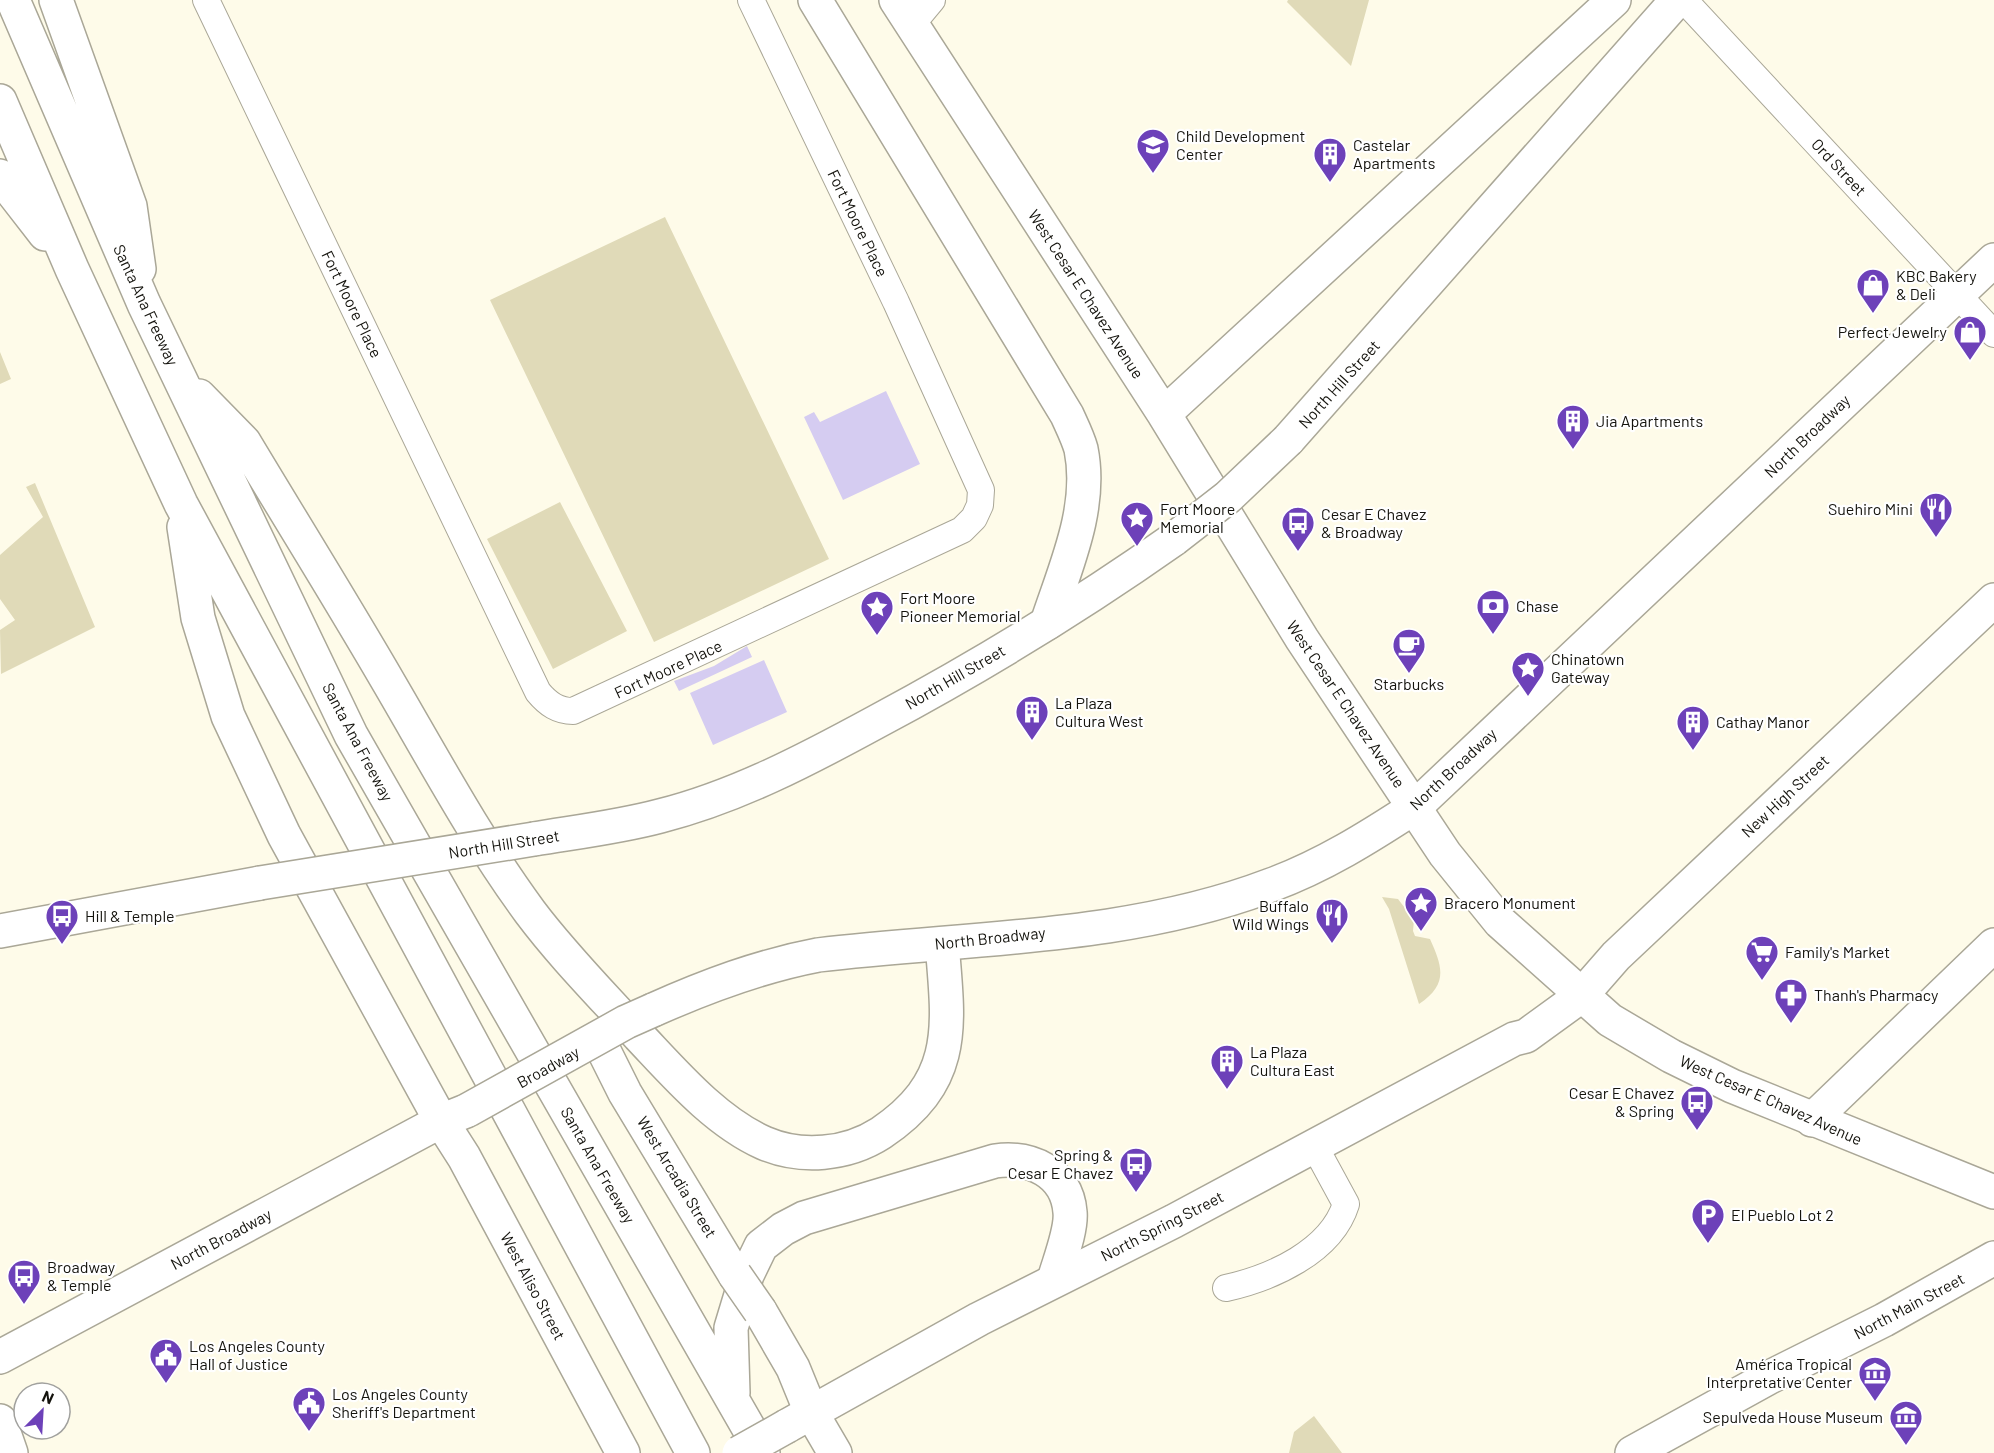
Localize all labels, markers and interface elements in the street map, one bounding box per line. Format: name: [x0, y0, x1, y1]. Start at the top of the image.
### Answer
place label: Child Development Center: [1176, 126, 1305, 163]
school or university icon: Child Development Center: [1135, 127, 1171, 174]
street label: Ord Street: [1808, 134, 1871, 199]
place label: Castelar Apartments: [1353, 135, 1435, 172]
building icon: Castelar Apartments: [1312, 136, 1348, 183]
street label: Fort Moore Place: [824, 166, 893, 279]
street label: West Cesar E Chavez Avenue: [1025, 206, 1148, 382]
street label: Santa Ana Freeway: [110, 241, 183, 369]
street label: Fort Moore Place: [318, 247, 387, 360]
place label: KBC Bakery & Deli: [1896, 266, 1977, 303]
shop icon: KBC Bakery & Deli: [1855, 267, 1891, 314]
shop icon: Perfect Jewelry: [1952, 314, 1988, 361]
place label: Perfect Jewelry: [1838, 322, 1948, 341]
street label: North Hill Street: [1294, 336, 1383, 432]
street label: North Broadway: [1760, 390, 1854, 481]
building icon: Jia Apartments: [1555, 403, 1591, 450]
place label: Jia Apartments: [1596, 411, 1703, 430]
restaurant icon: Suehiro Mini: [1918, 491, 1954, 538]
place label: Fort Moore Memorial: [1160, 499, 1235, 536]
place label: Suehiro Mini: [1828, 499, 1913, 518]
place icon: Fort Moore Memorial: [1119, 500, 1155, 547]
place label: Cesar E Chavez & Broadway: [1321, 504, 1426, 541]
bus stop icon: Cesar E Chavez & Broadway: [1280, 505, 1316, 552]
place label: Fort Moore Pioneer Memorial: [900, 588, 1020, 625]
bank icon: Chase: [1475, 588, 1511, 635]
place icon: Fort Moore Pioneer Memorial: [859, 589, 895, 636]
place label: Chase: [1516, 596, 1559, 615]
street label: West Cesar E Chavez Avenue: [1283, 616, 1410, 791]
cafe icon: Starbucks: [1391, 627, 1427, 674]
street label: Fort Moore Place: [611, 635, 725, 702]
street label: North Hill Street: [901, 640, 1008, 713]
place label: Chinatown Gateway: [1551, 649, 1624, 686]
place icon: Chinatown Gateway: [1510, 650, 1546, 697]
place label: Starbucks: [1374, 674, 1444, 693]
street label: Santa Ana Freeway: [319, 679, 398, 805]
place label: La Plaza Cultura West: [1055, 693, 1144, 730]
building icon: La Plaza Cultura West: [1014, 694, 1050, 741]
building icon: Cathay Manor: [1675, 704, 1711, 751]
place label: Cathay Manor: [1716, 712, 1810, 731]
street label: North Broadway: [1405, 723, 1500, 814]
street label: New High Street: [1737, 750, 1832, 841]
street label: North Hill Street: [447, 825, 561, 862]
place icon: Bracero Monument: [1403, 885, 1439, 932]
place label: Bracero Monument: [1444, 893, 1576, 912]
place label: Buffalo Wild Wings: [1232, 896, 1309, 933]
restaurant icon: Buffalo Wild Wings: [1314, 897, 1350, 944]
bus stop icon: Hill & Temple: [44, 898, 80, 945]
place label: Hill & Temple: [85, 906, 175, 925]
street label: North Broadway: [934, 922, 1047, 953]
supermarket icon: Family's Market: [1744, 934, 1780, 981]
place label: Family's Market: [1785, 942, 1890, 961]
pharmacy icon: Thanh's Pharmacy: [1773, 977, 1809, 1024]
place label: Thanh's Pharmacy: [1814, 985, 1939, 1004]
street label: Broadway: [513, 1041, 583, 1091]
place label: La Plaza Cultura East: [1250, 1042, 1335, 1079]
building icon: La Plaza Cultura East: [1209, 1043, 1245, 1090]
street label: West Cesar E Chavez Avenue: [1677, 1051, 1865, 1148]
place label: Cesar E Chavez & Spring: [1569, 1083, 1674, 1120]
bus stop icon: Cesar E Chavez & Spring: [1679, 1084, 1715, 1131]
street label: Santa Ana Freeway: [557, 1103, 640, 1227]
street label: West Arcadia Street: [634, 1113, 721, 1241]
place label: Spring & Cesar E Chavez: [1008, 1145, 1113, 1182]
bus stop icon: Spring & Cesar E Chavez: [1118, 1146, 1154, 1193]
street label: North Spring Street: [1097, 1186, 1226, 1265]
parking icon: El Pueblo Lot 2: [1690, 1197, 1726, 1244]
street label: North Broadway: [167, 1204, 275, 1273]
place label: El Pueblo Lot 2: [1731, 1205, 1834, 1224]
street label: West Aliso Street: [497, 1229, 570, 1343]
place label: Broadway & Temple: [47, 1257, 116, 1294]
bus stop icon: Broadway & Temple: [6, 1258, 42, 1305]
street label: North Main Street: [1850, 1268, 1967, 1343]
place label: Los Angeles County Hall of Justice: [189, 1336, 326, 1373]
public building icon: Los Angeles County Hall of Justice: [148, 1337, 184, 1384]
place label: América Tropical Interpretative Center: [1707, 1354, 1852, 1391]
museum icon: América Tropical Interpretative Center: [1857, 1355, 1893, 1402]
north arrow: [12, 1381, 72, 1441]
place label: Los Angeles County Sheriff's Department: [332, 1384, 476, 1421]
public building icon: Los Angeles County Sheriff's Department: [291, 1385, 327, 1432]
text: N: [40, 1386, 57, 1408]
museum icon: Sepulveda House Museum: [1888, 1399, 1924, 1446]
place label: Sepulveda House Museum: [1703, 1407, 1883, 1426]

